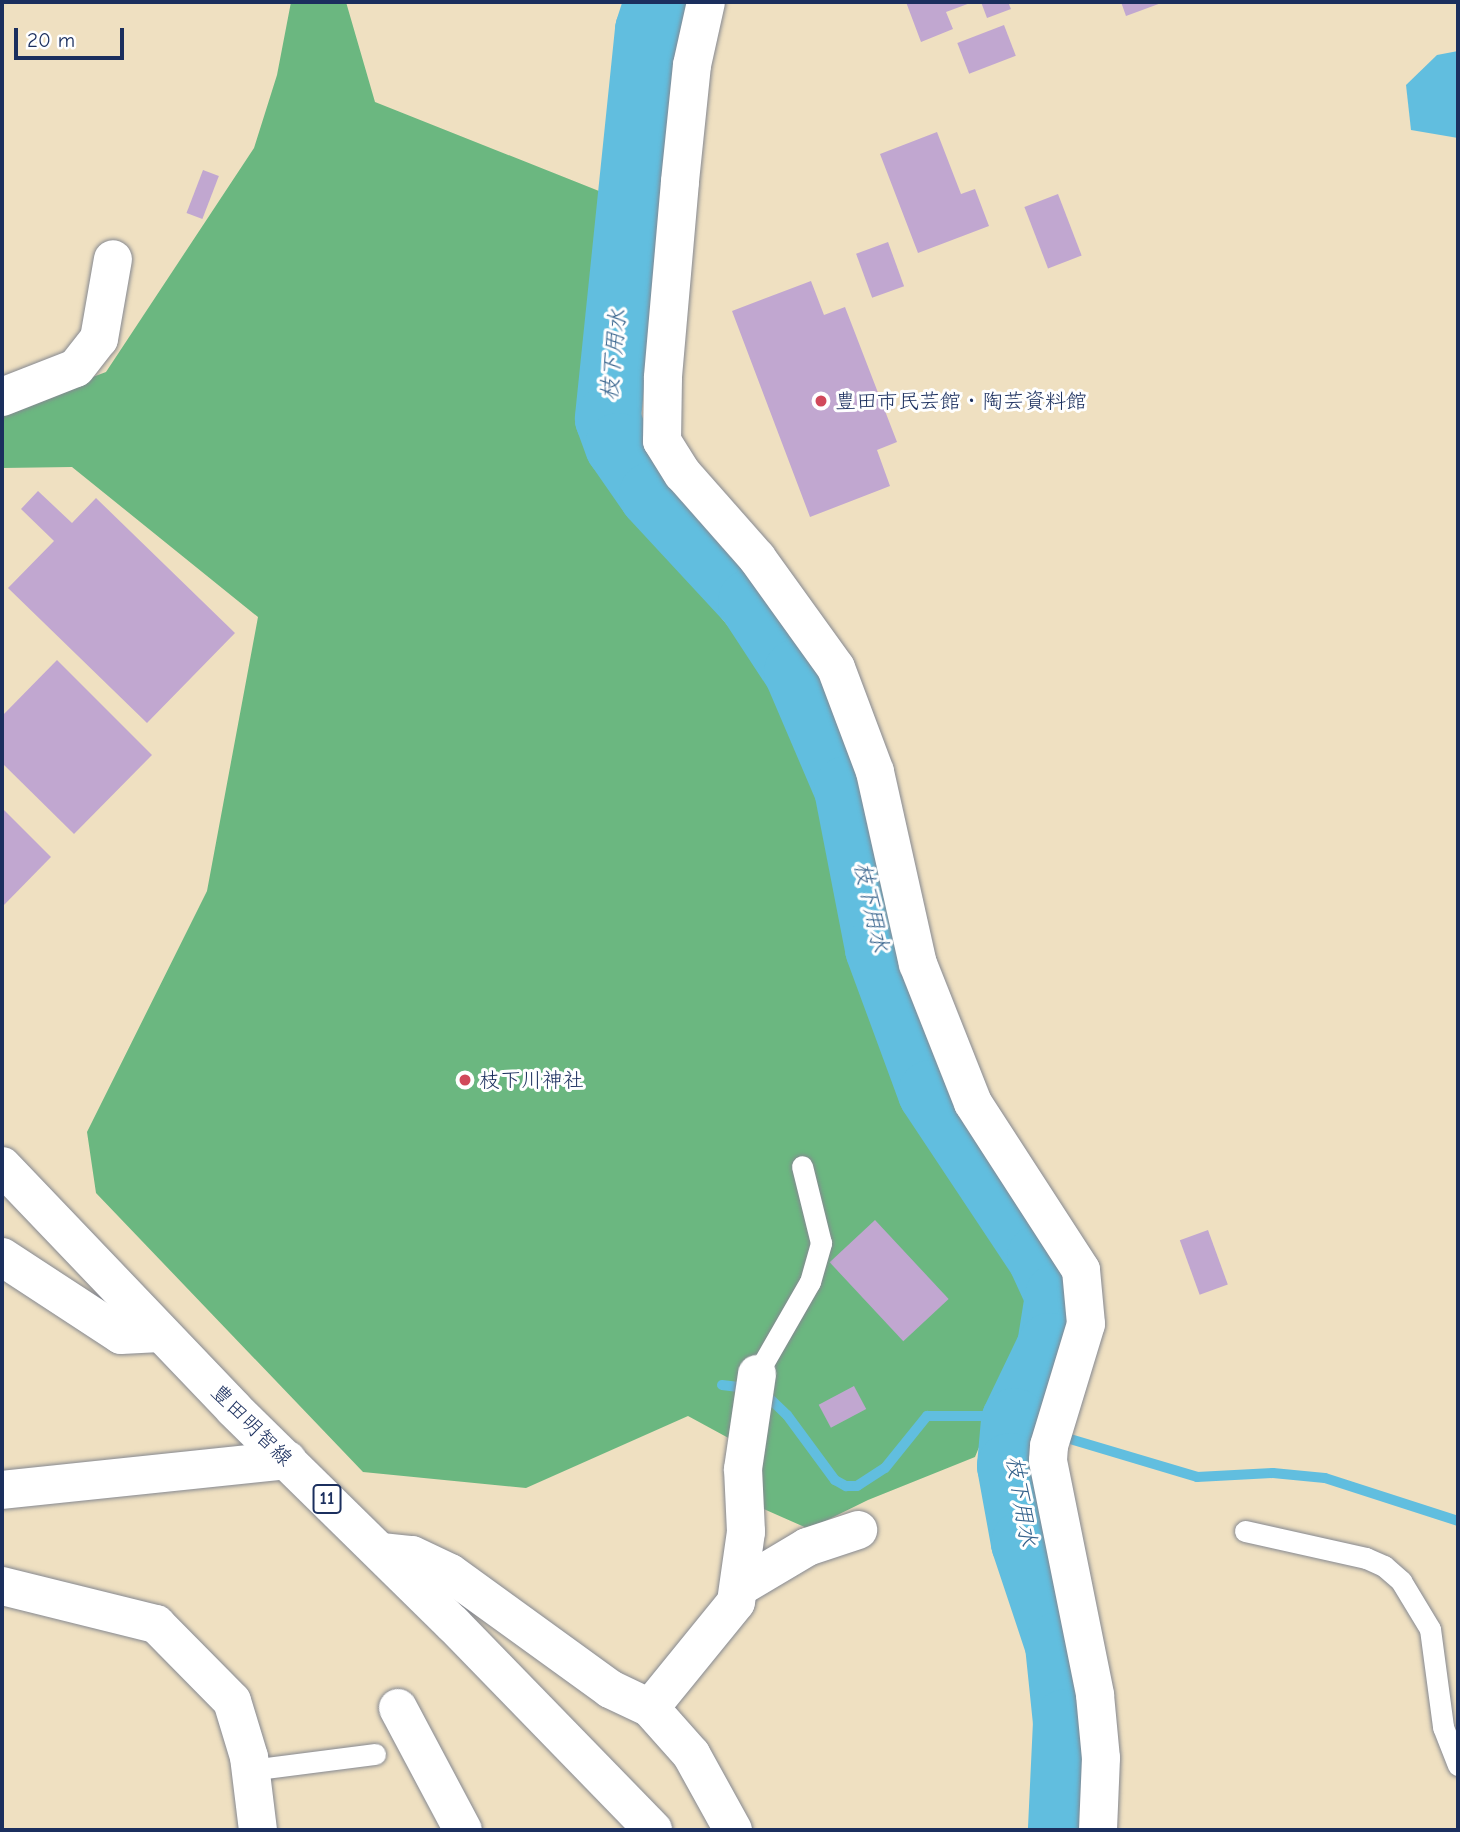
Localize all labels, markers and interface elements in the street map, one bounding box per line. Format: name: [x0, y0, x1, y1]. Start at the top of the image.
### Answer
scale bar: [18, 14, 128, 58]
text: 20 m: [27, 28, 75, 52]
water label: 枝下用水: [595, 308, 633, 402]
place label: 豊田市民芸館・陶芸資料館: [835, 388, 1087, 414]
marker: 豊田市民芸館・陶芸資料館: [813, 393, 829, 409]
water label: 枝下用水: [848, 859, 894, 955]
place label: 枝下川神社: [479, 1067, 584, 1093]
marker: 枝下川神社: [457, 1072, 473, 1088]
street label: 豊田明智線: [206, 1379, 298, 1471]
water label: 枝下用水: [1000, 1453, 1042, 1549]
road number: 11: [311, 1484, 343, 1514]

